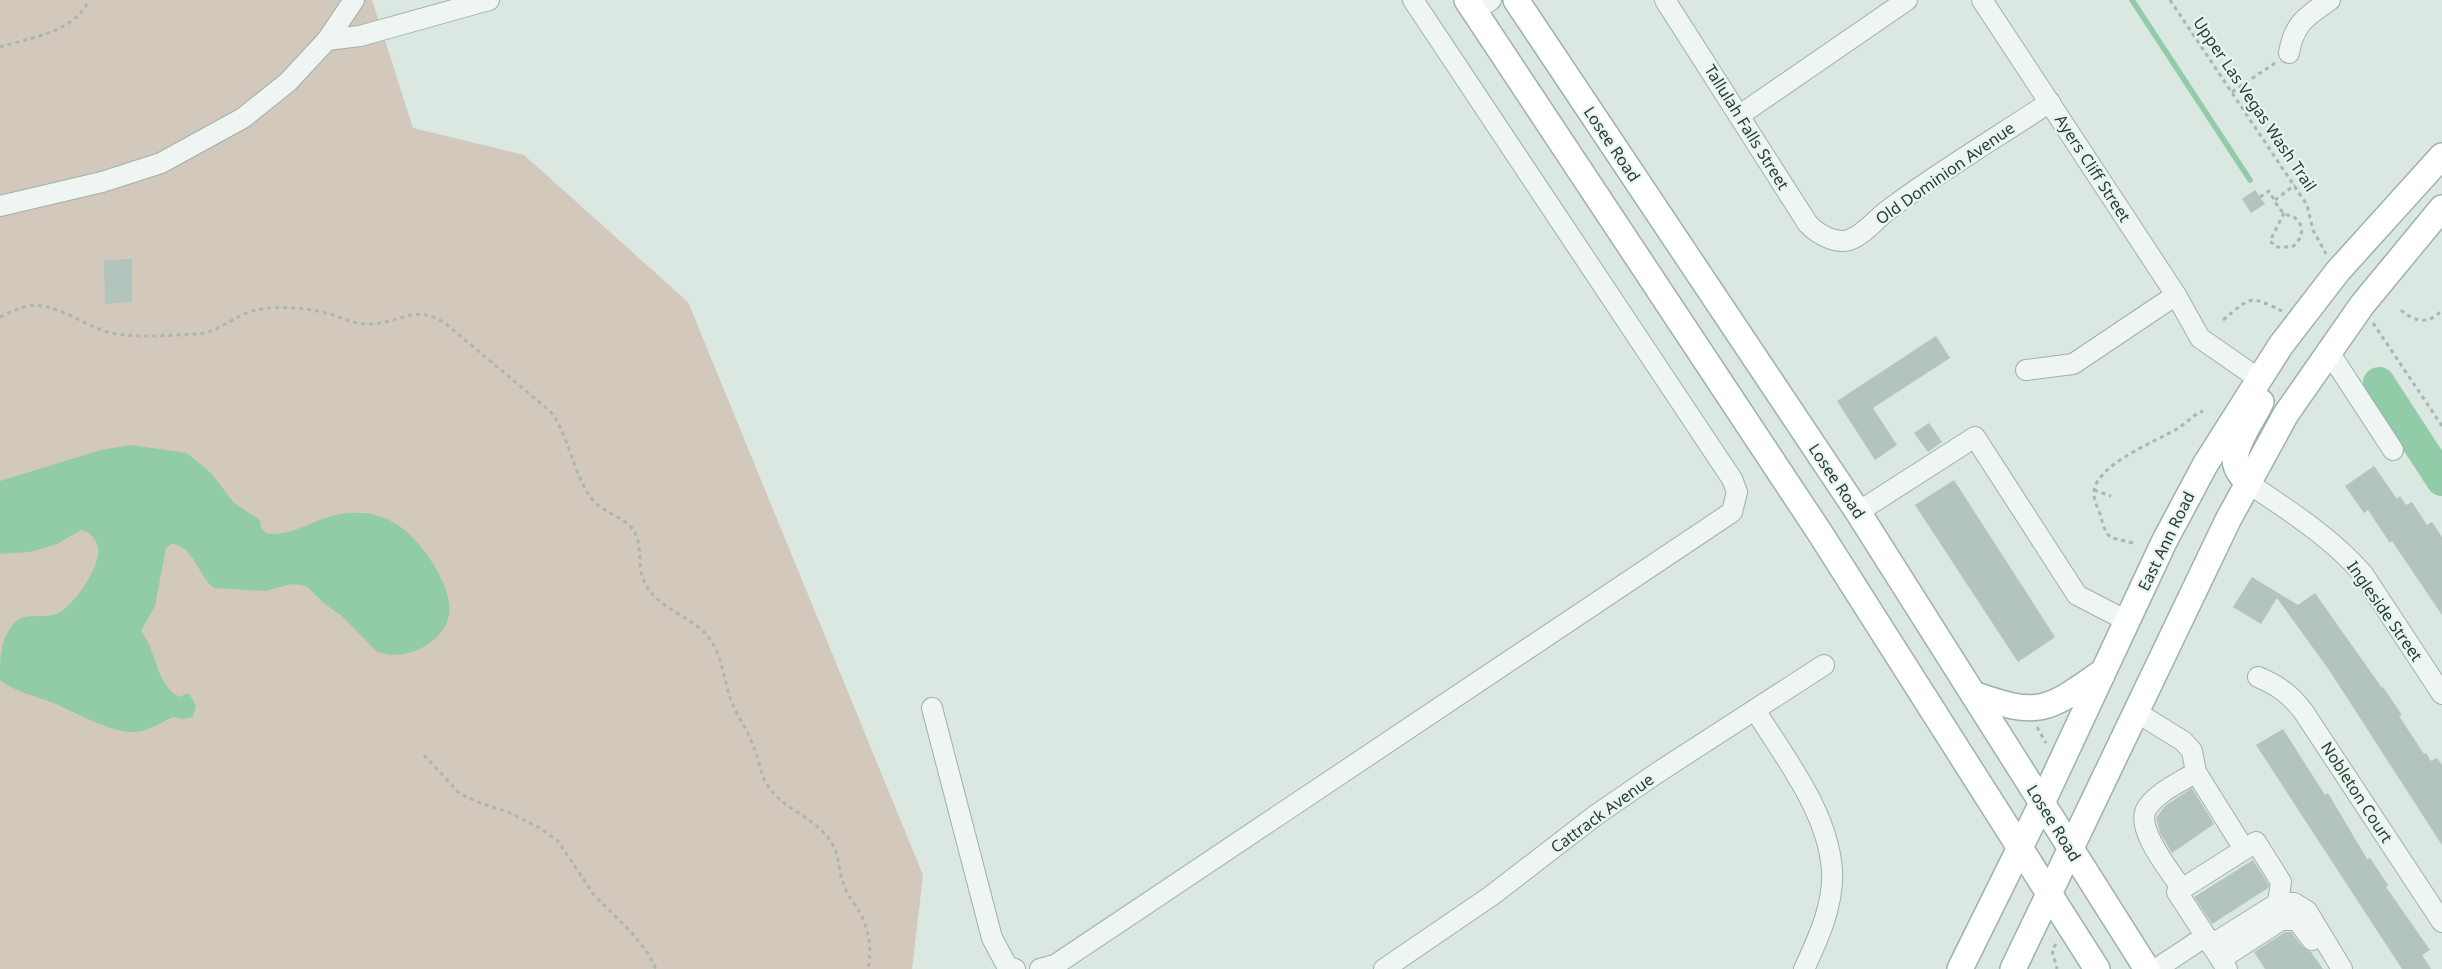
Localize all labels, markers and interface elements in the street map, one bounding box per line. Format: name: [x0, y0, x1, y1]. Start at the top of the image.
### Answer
street label: Upper Las Vegas Wash Trail: [2188, 12, 2322, 196]
street label: Tallulah Falls Street: [1700, 60, 1795, 194]
street label: Losee Road: [1579, 102, 1645, 186]
street label: Ayers Cliff Street: [2050, 110, 2136, 226]
street label: Old Dominion Avenue: [1871, 117, 2019, 229]
street label: Losee Road: [1804, 439, 1870, 523]
street label: East Ann Road: [2132, 488, 2200, 594]
street label: Ingleside Street: [2342, 556, 2428, 666]
street label: Nobleton Court: [2316, 737, 2398, 847]
street label: Cattrack Avenue: [1546, 768, 1658, 858]
street label: Losee Road: [2022, 781, 2086, 865]

